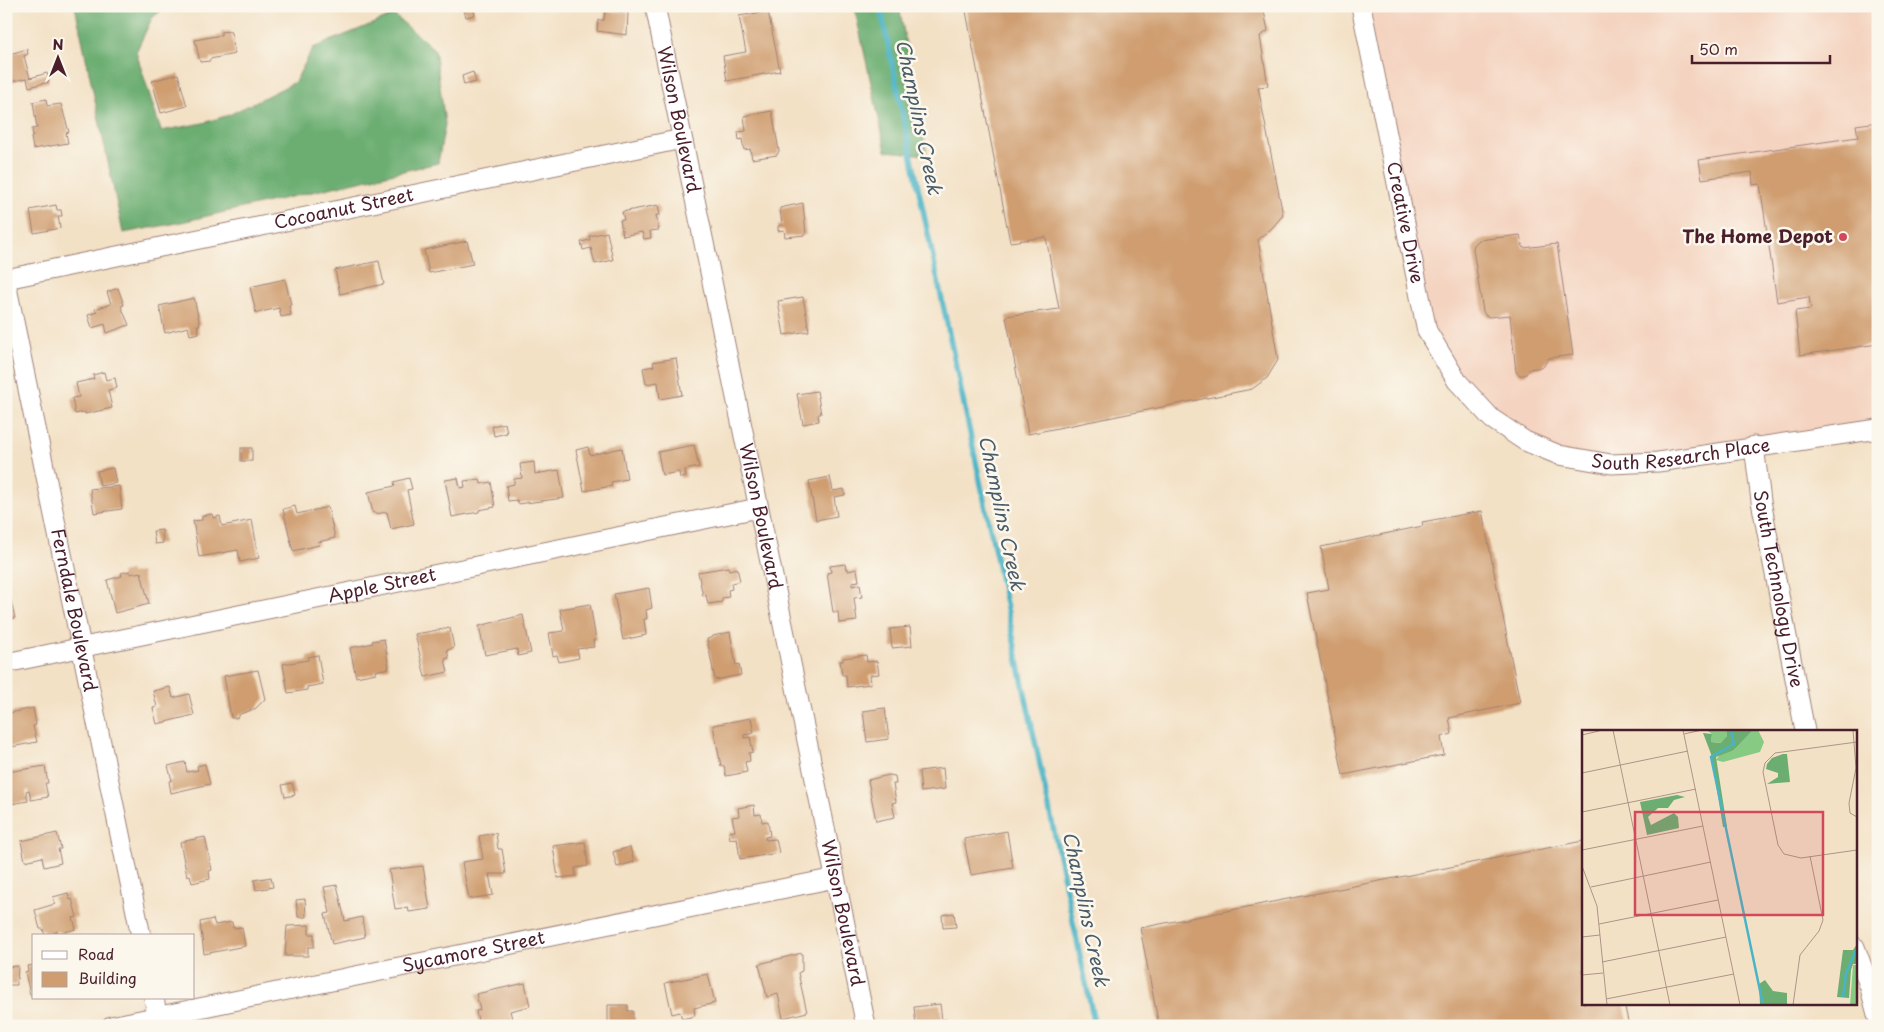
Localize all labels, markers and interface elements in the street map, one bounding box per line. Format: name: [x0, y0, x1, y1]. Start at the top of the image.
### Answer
north arrow: [32, 32, 82, 82]
scale bar: [1692, 32, 1829, 64]
text: N: [52, 34, 64, 55]
water label: Champlins Creek: [890, 37, 950, 198]
text: 50 m: [1699, 37, 1738, 60]
street label: Wilson Boulevard: [652, 44, 708, 195]
street label: Creative Drive: [1381, 159, 1432, 286]
street label: Cocoanut Street: [271, 180, 416, 235]
place label: The Home Depot: [1682, 222, 1833, 249]
marker: The Home Depot: [1837, 231, 1849, 243]
street label: South Research Place: [1589, 430, 1772, 476]
water label: Champlins Creek: [973, 433, 1033, 594]
street label: Wilson Boulevard: [734, 440, 790, 592]
street label: South Technology Drive: [1748, 489, 1811, 690]
street label: Ferndale Boulevard: [45, 526, 105, 694]
street label: Apple Street: [325, 560, 438, 608]
inset map: [1582, 730, 1856, 1004]
water label: Champlins Creek: [1057, 829, 1117, 990]
street label: Wilson Boulevard: [816, 837, 872, 988]
street label: Sycamore Street: [399, 923, 547, 978]
legend: [32, 934, 195, 1000]
text: Road: [78, 942, 114, 965]
text: Building: [78, 966, 137, 989]

